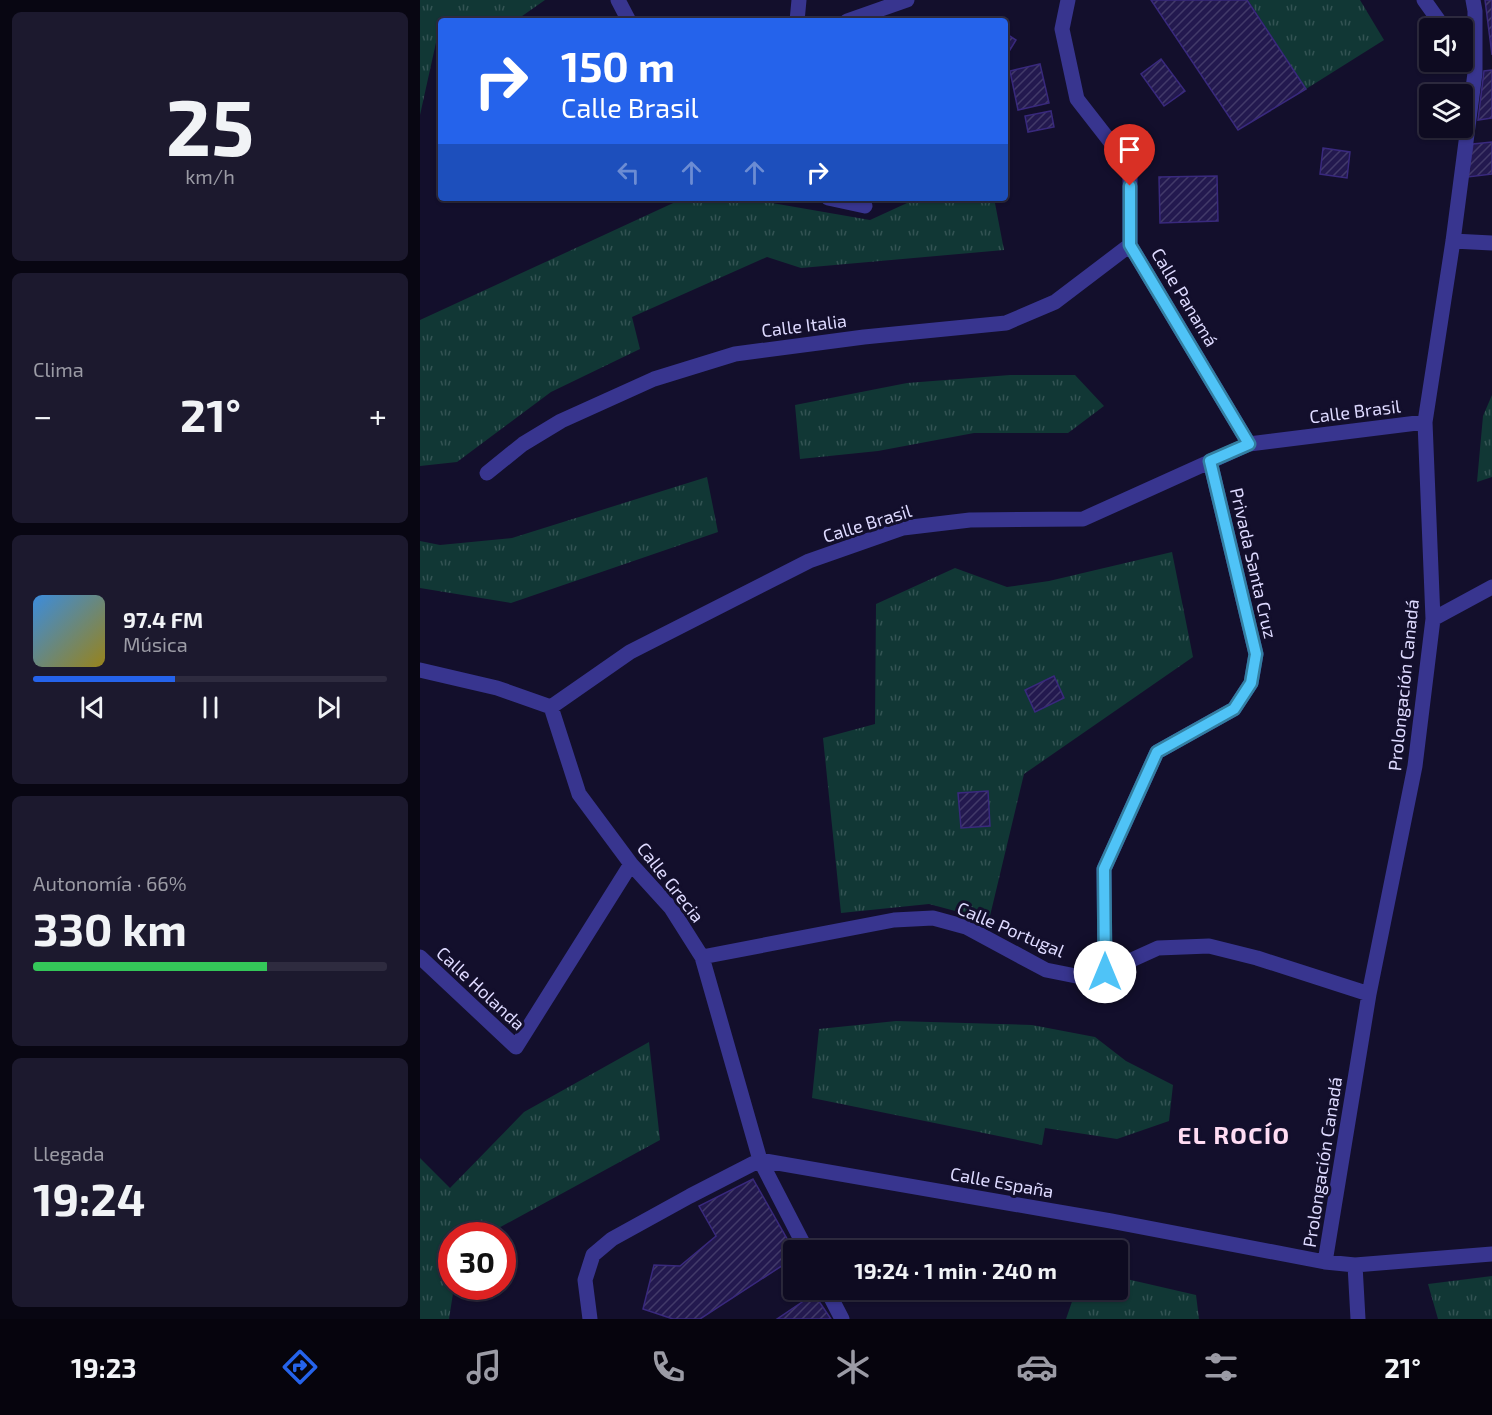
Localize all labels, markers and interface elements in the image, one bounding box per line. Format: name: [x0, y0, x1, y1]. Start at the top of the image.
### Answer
map controls: [1419, 18, 1473, 138]
button: sound: [1419, 18, 1473, 72]
text: 150 m: [561, 40, 675, 90]
icon: right: [462, 42, 540, 120]
text: 25: [166, 78, 254, 172]
button: layers: [1419, 84, 1473, 138]
text: Calle Brasil: [561, 91, 699, 123]
pin: [1104, 124, 1155, 186]
icon: arrive: [1113, 133, 1146, 166]
icon: left: [612, 156, 645, 189]
icon: ahead: [675, 156, 708, 189]
icon: ahead: [738, 156, 771, 189]
icon: right: [801, 156, 834, 189]
text: km/h: [185, 164, 235, 188]
street label: Calle Panamá: [1147, 244, 1223, 350]
street label: Calle Italia: [760, 309, 848, 341]
text: Clima: [33, 357, 84, 381]
text: 21°: [180, 387, 241, 441]
street label: Calle Brasil: [1308, 394, 1403, 428]
text: −: [33, 395, 52, 435]
text: +: [369, 395, 387, 435]
street label: Privada Santa Cruz: [1226, 486, 1282, 640]
street label: Calle Brasil: [820, 499, 915, 547]
street label: Prolongación Canadá: [1383, 598, 1423, 772]
text: 97.4 FM: [123, 606, 203, 632]
text: Música: [123, 632, 188, 656]
icon: previous: [76, 691, 109, 724]
icon: pause: [194, 691, 227, 724]
icon: next: [312, 691, 345, 724]
street label: Calle Grecia: [633, 838, 709, 926]
text: Autonomía · 66%: [33, 871, 187, 895]
street label: Calle Portugal: [954, 896, 1069, 962]
text: 330 km: [33, 901, 187, 955]
position arrow: [1073, 940, 1137, 1004]
street label: Calle Holanda: [432, 942, 530, 1034]
street label: Prolongación Canadá: [1298, 1075, 1346, 1249]
district label: EL ROCÍO: [1177, 1120, 1291, 1149]
text: Llegada: [33, 1141, 104, 1165]
street label: Calle España: [949, 1162, 1055, 1202]
text: 19:24: [33, 1171, 145, 1225]
speed limit sign: 30: [438, 1222, 516, 1300]
text: 19:24 · 1 min · 240 m: [854, 1257, 1057, 1283]
icon: directions: [279, 1346, 321, 1388]
icon: music: [463, 1346, 505, 1388]
icon: phone: [647, 1346, 689, 1388]
icon: climate: [832, 1346, 874, 1388]
icon: car: [1016, 1346, 1058, 1388]
icon: filters: [1200, 1346, 1242, 1388]
text: 19:23: [71, 1351, 137, 1383]
text: 21°: [1384, 1351, 1421, 1383]

